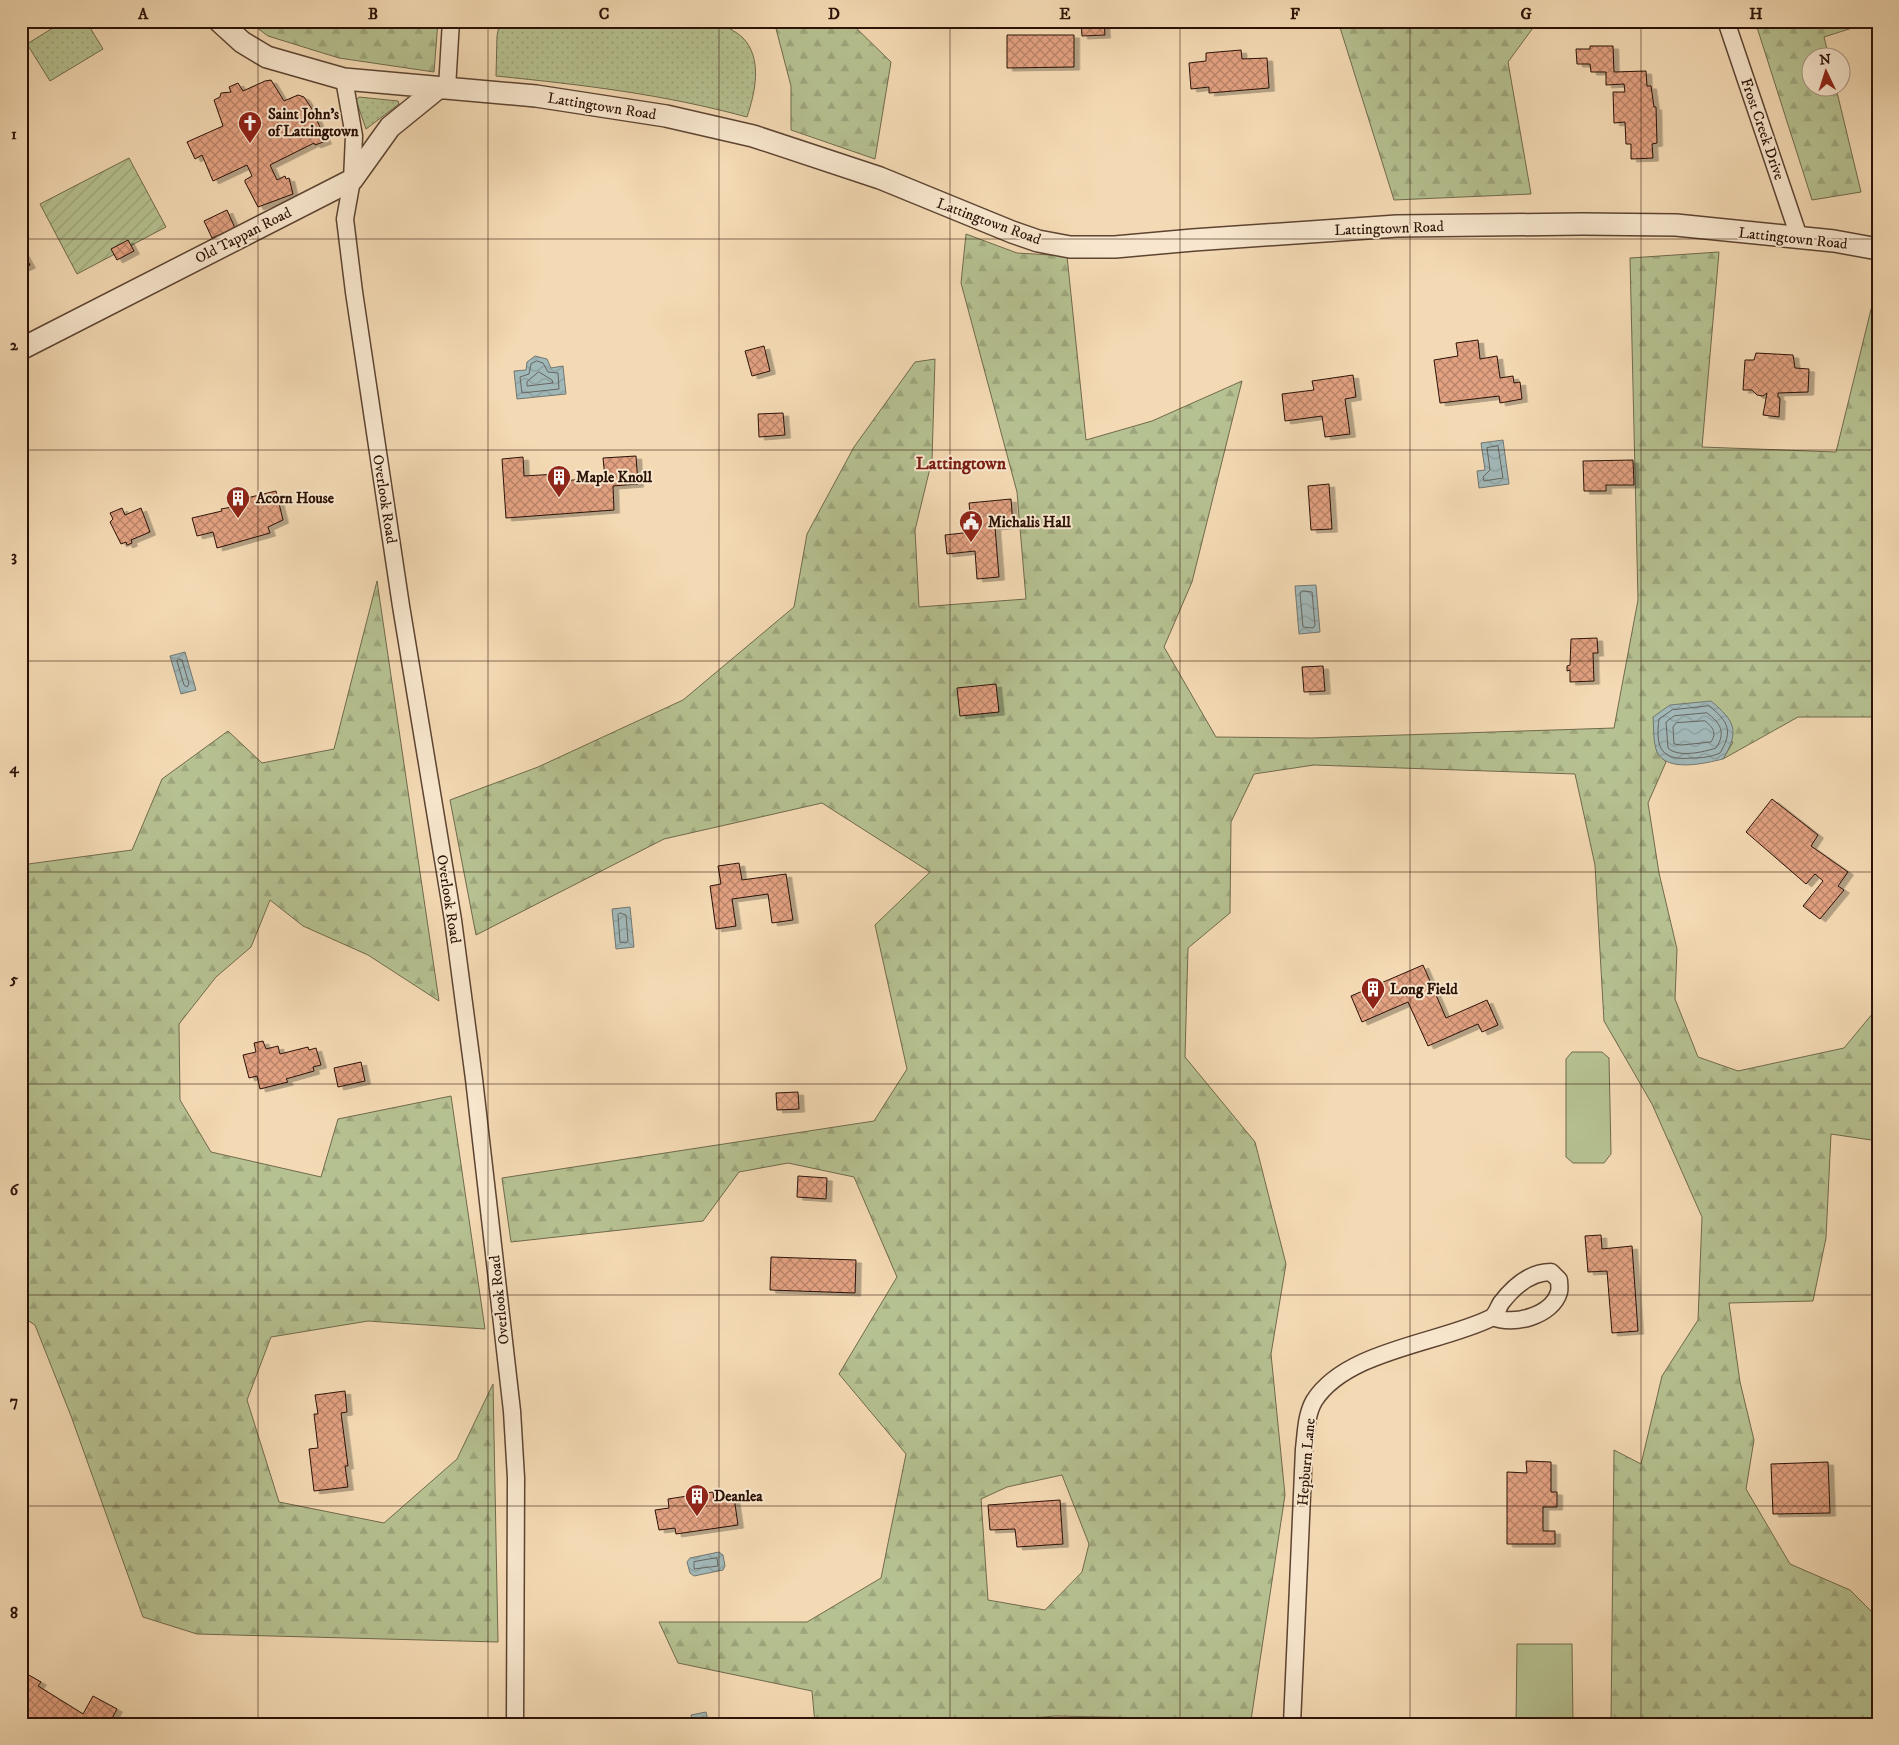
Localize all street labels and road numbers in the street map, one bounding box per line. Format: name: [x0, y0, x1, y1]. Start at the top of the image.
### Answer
street label: Frost Creek Drive: [1736, 76, 1789, 183]
street label: Lattingtown Road: [546, 89, 658, 125]
street label: Lattingtown Road: [934, 194, 1044, 249]
street label: Old Tappan Road: [192, 203, 295, 268]
street label: Lattingtown Road: [1334, 217, 1445, 240]
street label: Lattingtown Road: [1737, 223, 1849, 254]
street label: Overlook Road: [368, 453, 401, 545]
street label: Overlook Road: [432, 853, 465, 945]
street label: Overlook Road: [485, 1254, 514, 1345]
street label: Hepburn Lane: [1293, 1417, 1320, 1507]

